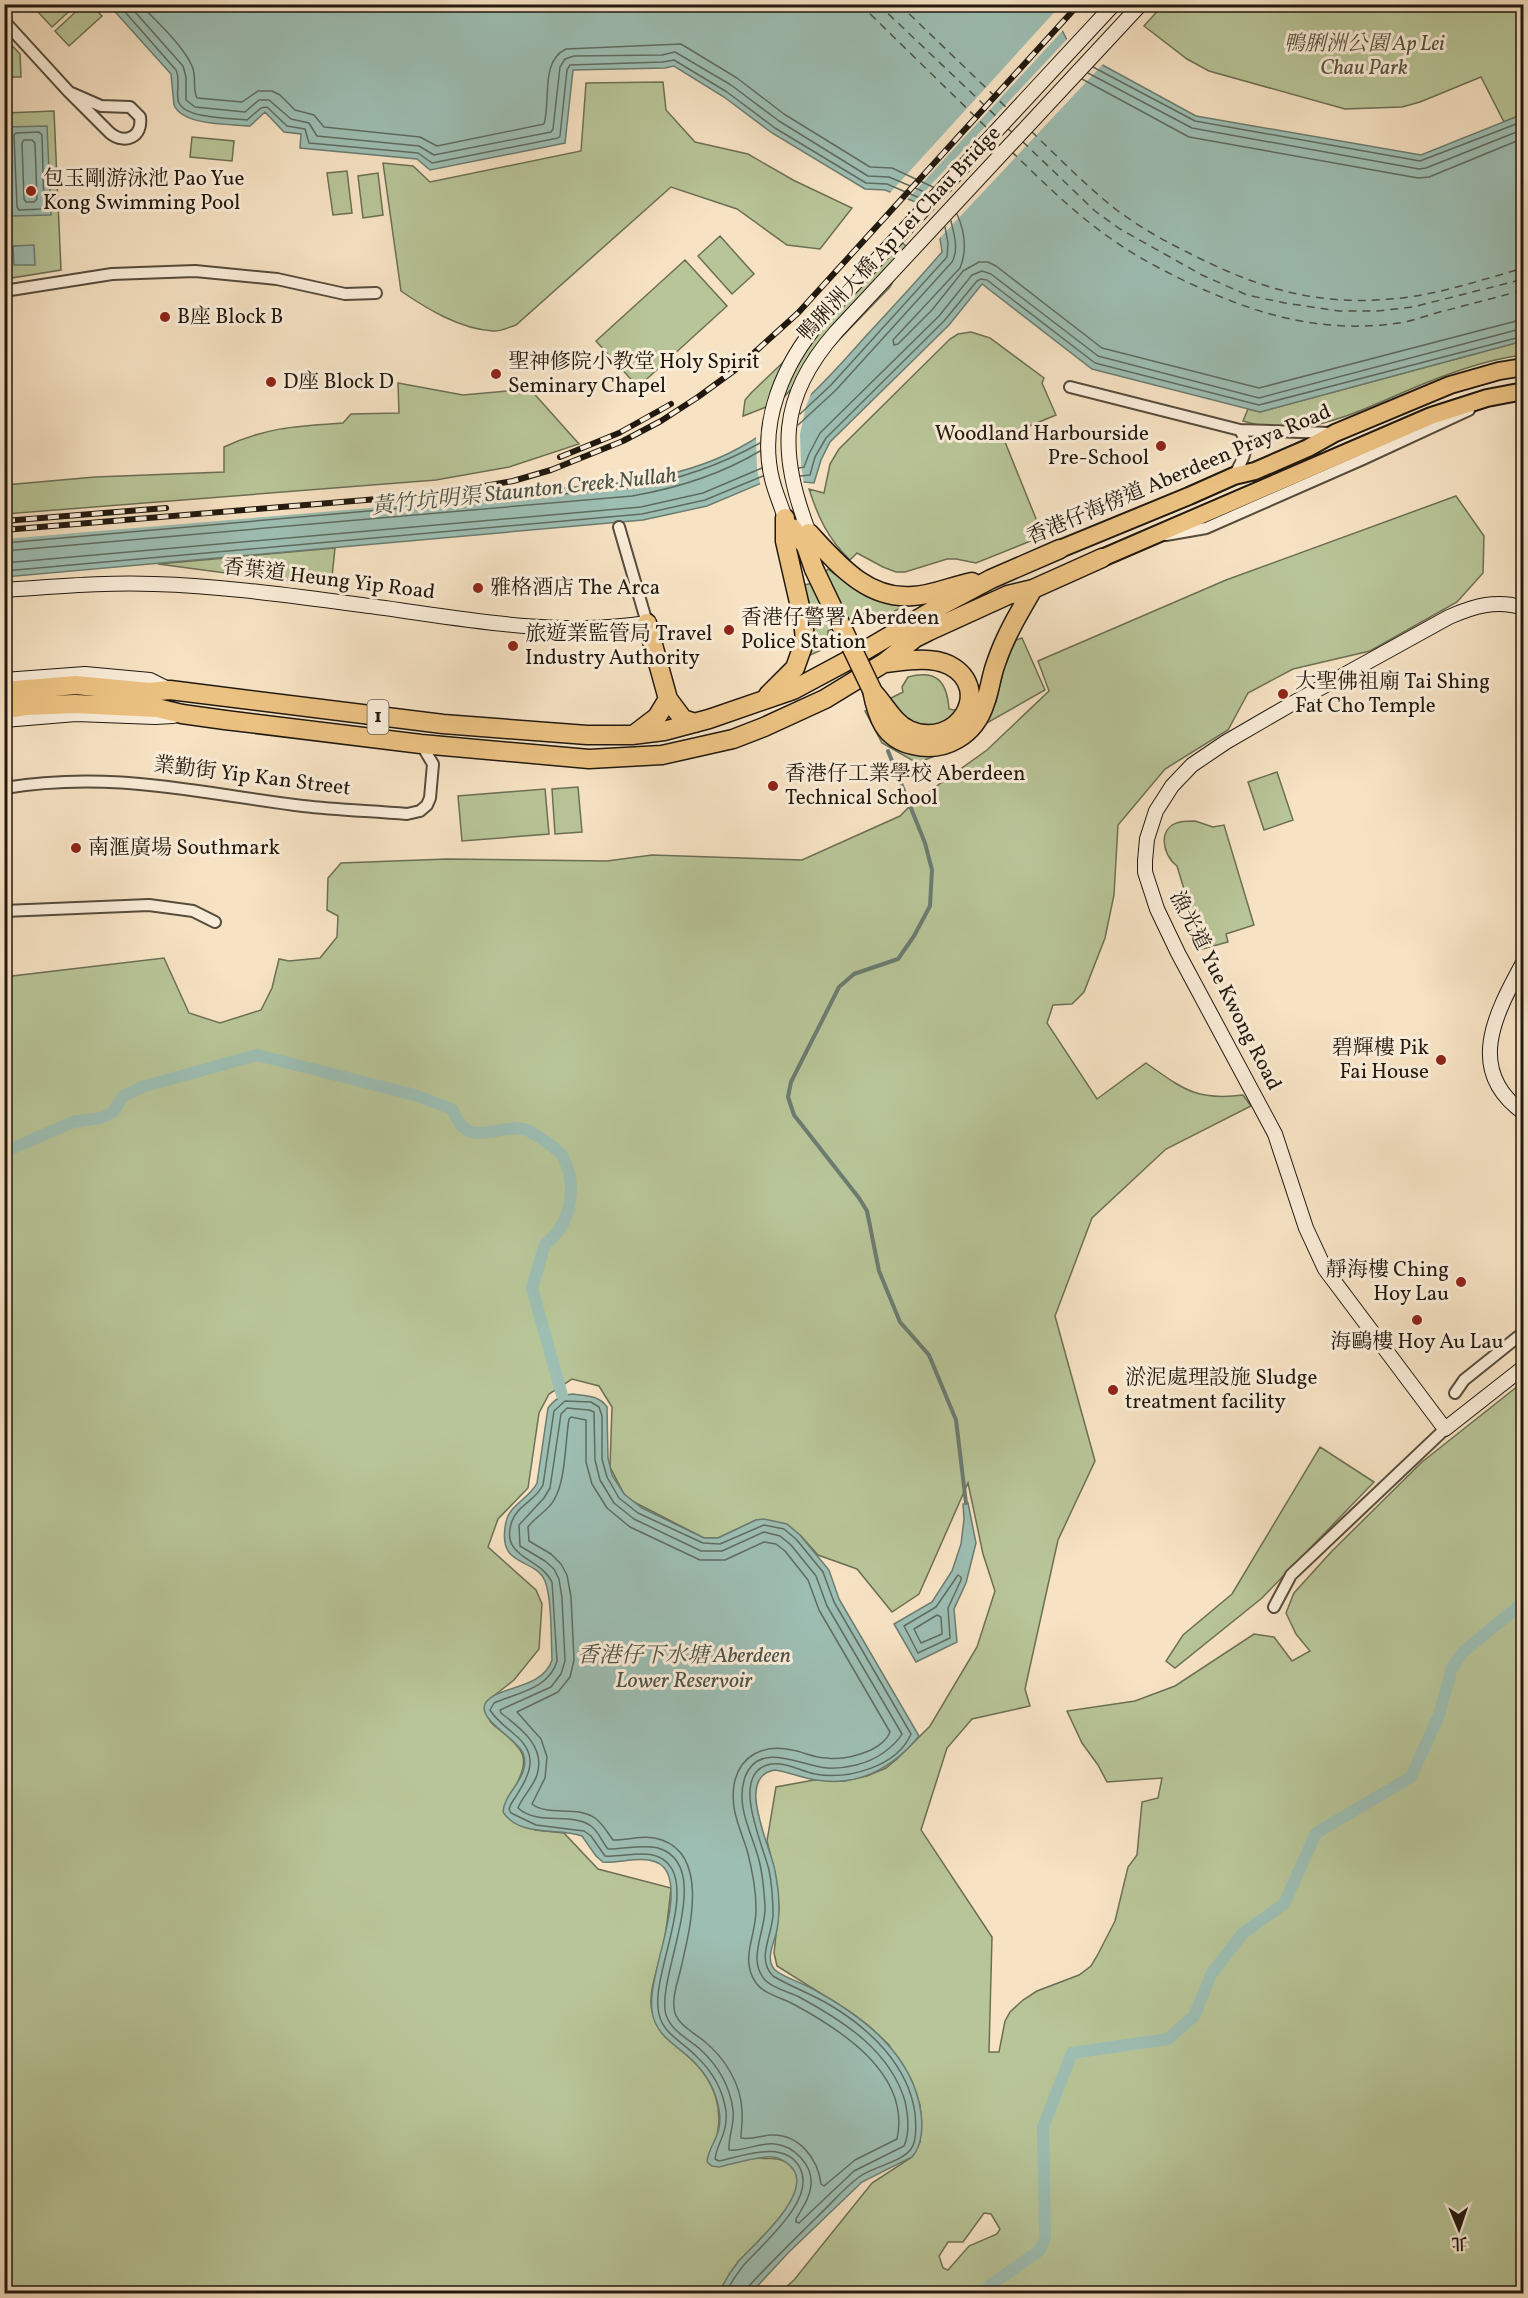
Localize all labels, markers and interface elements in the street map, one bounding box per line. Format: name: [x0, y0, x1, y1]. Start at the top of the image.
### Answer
park label: 鴨脷洲公園 Ap Lei Chau Park: [1284, 30, 1445, 83]
street label: 鴨脷洲大橋 Ap Lei Chau Bridge: [792, 120, 1008, 348]
place label: 包玉剛游泳池 Pao Yue Kong Swimming Pool: [43, 165, 245, 218]
marker: 包玉剛游泳池 Pao Yue Kong Swimming Pool: [24, 184, 38, 198]
place label: B座 Block B: [177, 303, 283, 332]
marker: B座 Block B: [158, 310, 172, 324]
place label: 聖神修院小教堂 Holy Spirit Seminary Chapel: [508, 348, 760, 401]
marker: 聖神修院小教堂 Holy Spirit Seminary Chapel: [489, 367, 503, 381]
place label: D座 Block D: [283, 368, 394, 397]
marker: D座 Block D: [264, 375, 278, 389]
street label: 香港仔海傍道 Aberdeen Praya Road: [1022, 398, 1336, 552]
place label: Woodland Harbourside Pre-School: [935, 420, 1149, 473]
marker: Woodland Harbourside Pre-School: [1154, 439, 1168, 453]
water label: 黃竹坑明渠 Staunton Creek Nullah: [370, 461, 678, 523]
street label: 香葉道 Heung Yip Road: [221, 553, 437, 607]
place label: 雅格酒店 The Arca: [490, 574, 660, 603]
marker: 雅格酒店 The Arca: [471, 581, 485, 595]
place label: 香港仔警署 Aberdeen Police Station: [741, 604, 940, 657]
place label: 旅遊業監管局 Travel Industry Authority: [525, 620, 712, 673]
marker: 香港仔警署 Aberdeen Police Station: [722, 623, 736, 637]
marker: 旅遊業監管局 Travel Industry Authority: [506, 639, 520, 653]
place label: 大聖佛祖廟 Tai Shing Fat Cho Temple: [1295, 668, 1490, 721]
marker: 大聖佛祖廟 Tai Shing Fat Cho Temple: [1276, 687, 1290, 701]
road number: 1: [368, 700, 388, 734]
street label: 業勤街 Yip Kan Street: [152, 751, 352, 803]
place label: 香港仔工業學校 Aberdeen Technical School: [785, 760, 1026, 813]
marker: 香港仔工業學校 Aberdeen Technical School: [766, 779, 780, 793]
place label: 南滙廣場 Southmark: [88, 834, 281, 863]
marker: 南滙廣場 Southmark: [69, 841, 83, 855]
street label: 漁光道 Yue Kwong Road: [1162, 886, 1288, 1096]
place label: 碧輝樓 Pik Fai House: [1332, 1034, 1430, 1087]
marker: 碧輝樓 Pik Fai House: [1434, 1053, 1448, 1067]
place label: 靜海樓 Ching Hoy Lau: [1326, 1256, 1449, 1309]
marker: 靜海樓 Ching Hoy Lau: [1454, 1275, 1468, 1289]
marker: 海鷗樓 Hoy Au Lau: [1410, 1313, 1424, 1327]
place label: 海鷗樓 Hoy Au Lau: [1330, 1328, 1504, 1357]
place label: 淤泥處理設施 Sludge treatment facility: [1125, 1364, 1317, 1417]
marker: 淤泥處理設施 Sludge treatment facility: [1106, 1383, 1120, 1397]
water label: 香港仔下水塘 Aberdeen Lower Reservoir: [577, 1641, 791, 1697]
north arrow: [1429, 2199, 1489, 2259]
text: 北: [1451, 2231, 1468, 2253]

